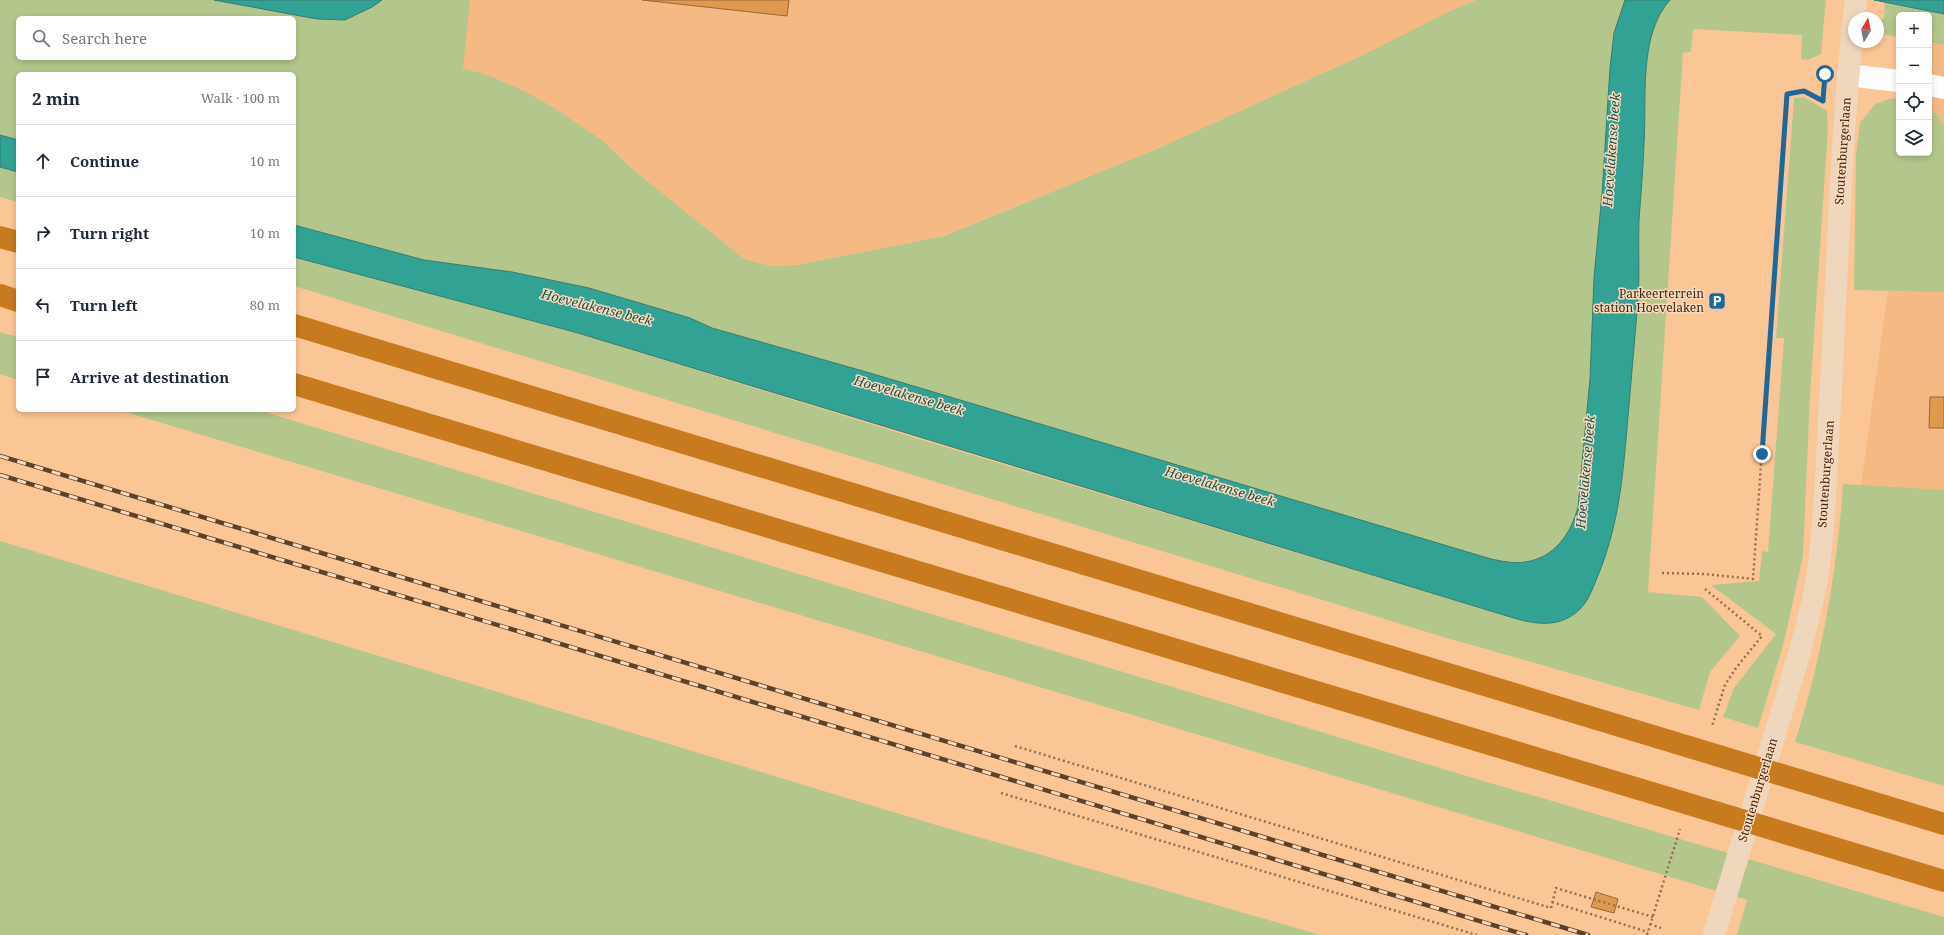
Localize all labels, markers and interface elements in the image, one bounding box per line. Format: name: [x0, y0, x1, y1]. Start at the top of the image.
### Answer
north arrow: [1848, 12, 1884, 48]
map controls: [1896, 12, 1932, 156]
button: +: [1896, 12, 1932, 48]
search box: [16, 16, 296, 60]
icon: search: [30, 27, 52, 49]
text: Search here: [62, 28, 147, 48]
button: −: [1896, 48, 1932, 84]
route start: [1816, 65, 1834, 83]
button: locate: [1896, 84, 1932, 120]
text: 2 min: [32, 87, 80, 110]
text: Walk · 100 m: [201, 89, 280, 107]
water label: Hoevelakense beek: [1598, 92, 1624, 208]
street label: Stoutenburgerlaan: [1830, 96, 1855, 205]
button: layers: [1896, 120, 1932, 156]
icon: ahead: [32, 150, 54, 172]
text: Continue: [70, 151, 139, 171]
text: 10 m: [250, 152, 280, 170]
icon: right: [32, 222, 54, 244]
text: Turn right: [70, 223, 149, 243]
text: 10 m: [250, 224, 280, 242]
water label: Hoevelakense beek: [539, 284, 655, 330]
place label: Parkeerterrein station Hoevelaken: [1594, 285, 1704, 316]
parking icon: Parkeerterrein station Hoevelaken: [1707, 291, 1727, 311]
icon: left: [32, 294, 54, 316]
text: Turn left: [70, 295, 138, 315]
text: 80 m: [250, 296, 280, 314]
icon: arrive: [32, 366, 54, 388]
text: Arrive at destination: [70, 367, 229, 387]
water label: Hoevelakense beek: [851, 370, 967, 419]
water label: Hoevelakense beek: [1571, 414, 1599, 530]
street label: Stoutenburgerlaan: [1813, 419, 1838, 528]
route end: [1753, 445, 1771, 463]
water label: Hoevelakense beek: [1162, 461, 1278, 510]
street label: Stoutenburgerlaan: [1734, 736, 1781, 844]

